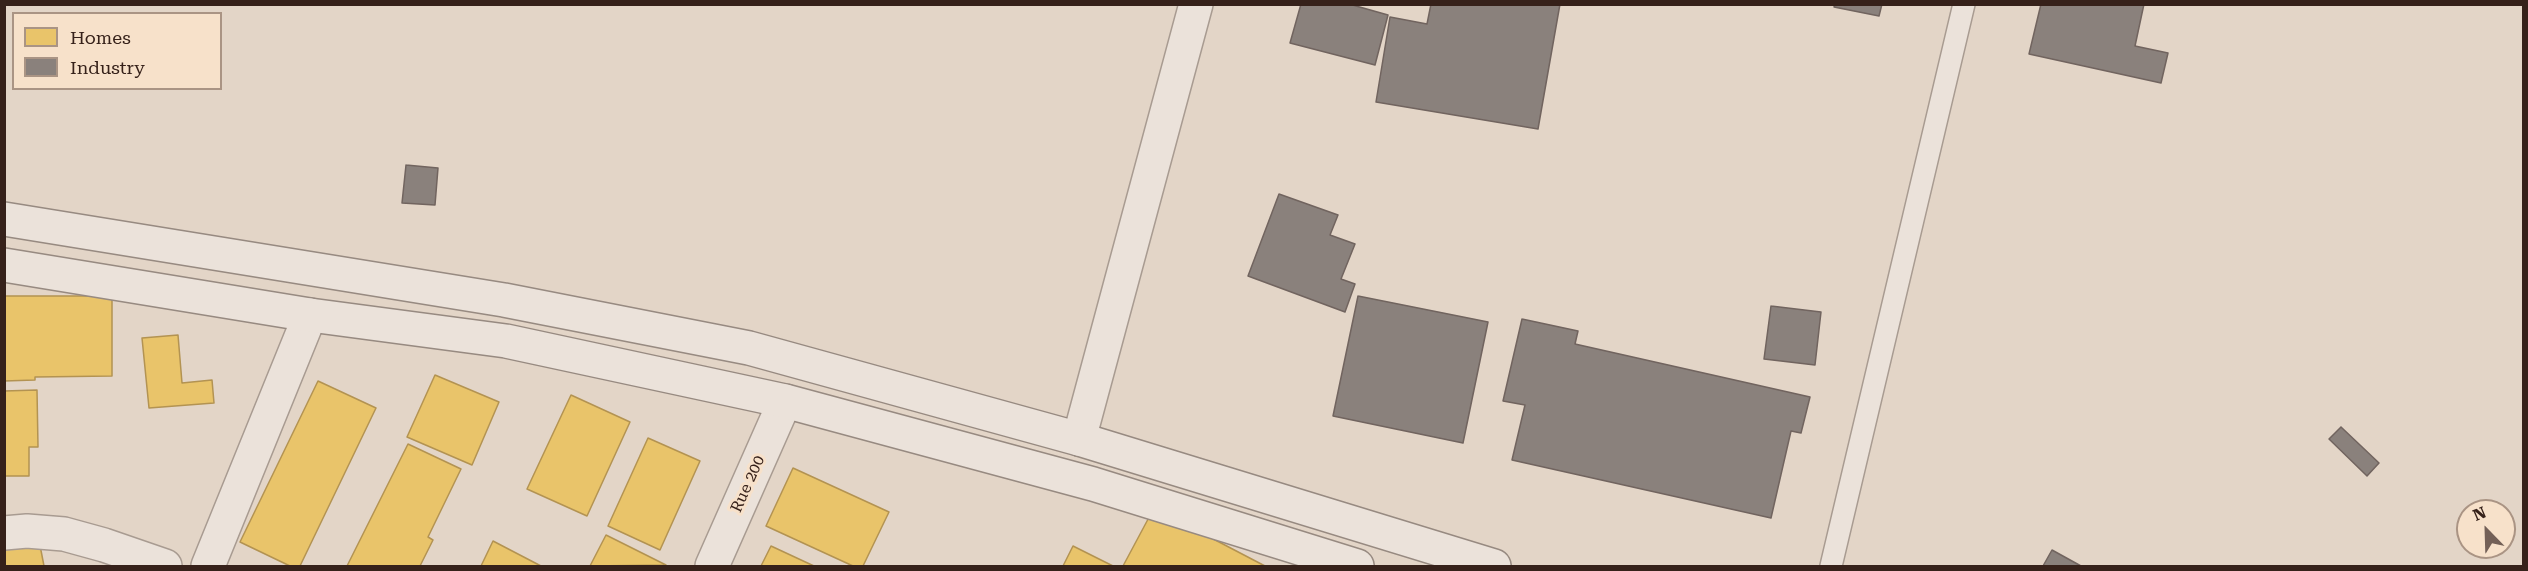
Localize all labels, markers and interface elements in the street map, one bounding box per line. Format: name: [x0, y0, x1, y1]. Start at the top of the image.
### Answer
legend: [12, 12, 222, 90]
text: Homes: [70, 27, 131, 48]
text: Industry: [70, 57, 145, 78]
street label: Rue 200: [727, 452, 769, 516]
north arrow: [2456, 499, 2516, 559]
text: N: [2470, 503, 2489, 525]

